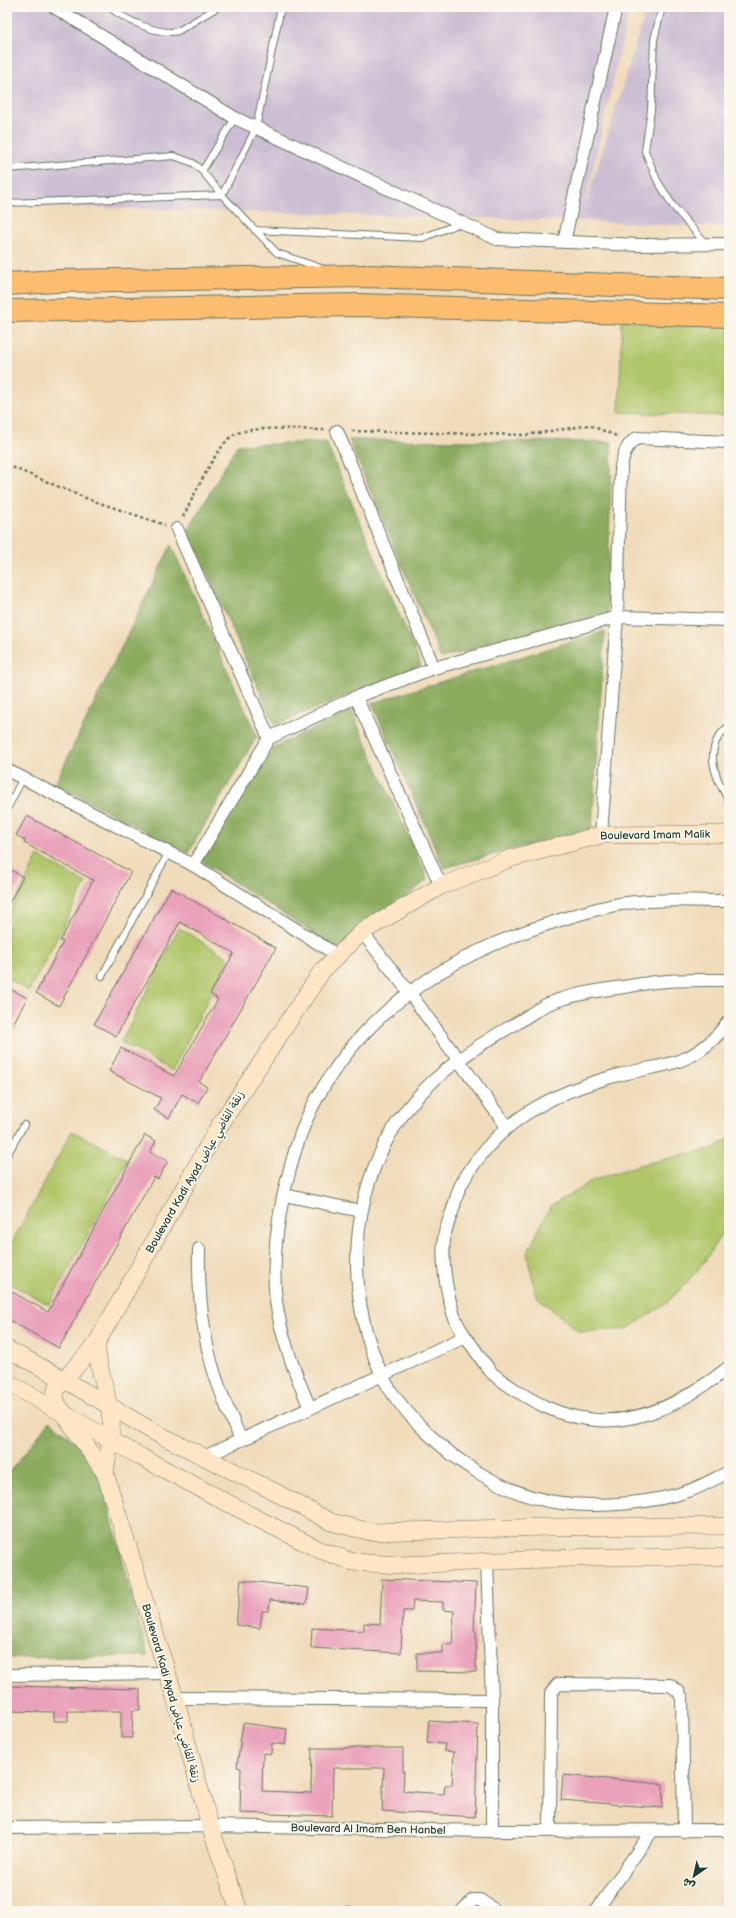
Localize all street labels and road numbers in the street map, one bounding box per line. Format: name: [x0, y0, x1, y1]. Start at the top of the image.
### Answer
street label: Boulevard Imam Malik: [600, 828, 711, 842]
street label: Boulevard Kadi Ayad زنقة القاضي عياض: [143, 1089, 250, 1257]
street label: Boulevard Kadi Ayad زنقة القاضي عياض: [135, 1602, 203, 1785]
street label: Boulevard Al Imam Ben Hanbel: [290, 1821, 446, 1837]

